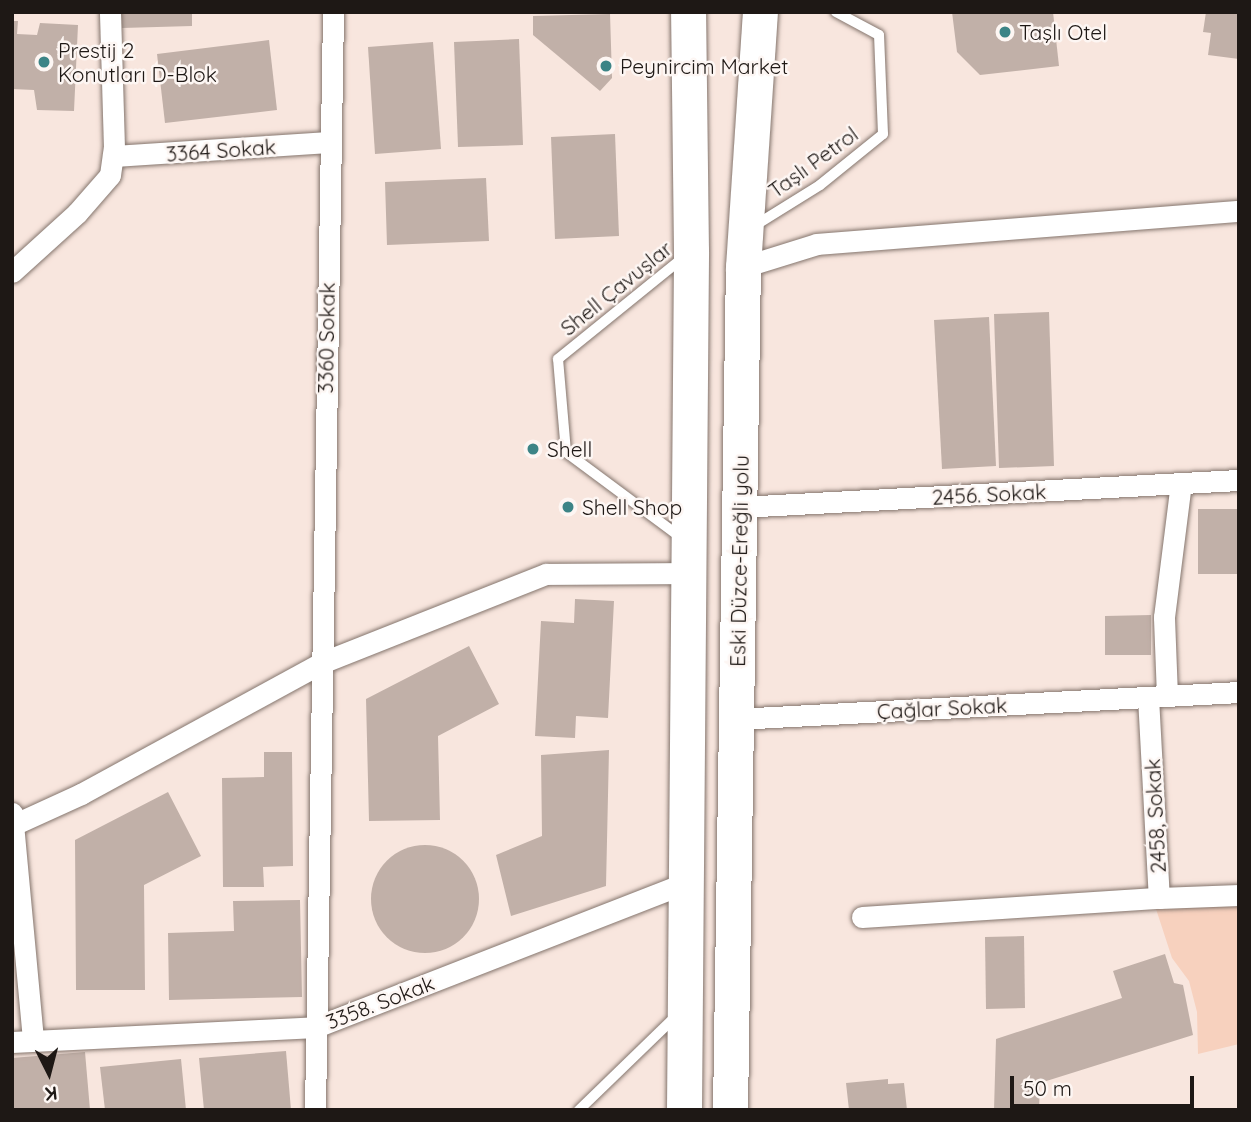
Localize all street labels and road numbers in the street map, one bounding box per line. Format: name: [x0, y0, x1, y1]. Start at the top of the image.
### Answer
street label: Taşlı Petrol: [763, 121, 863, 203]
street label: 3364 Sokak: [165, 134, 277, 166]
street label: Shell Çavuşlar: [555, 236, 677, 340]
street label: 3360 Sokak: [312, 282, 340, 394]
street label: Eski Düzce-Ereğli yolu: [725, 455, 753, 667]
street label: 2456. Sokak: [931, 478, 1047, 510]
street label: Çağlar Sokak: [876, 692, 1008, 724]
street label: 2458, Sokak: [1139, 758, 1171, 874]
street label: 3358. Sokak: [322, 970, 438, 1034]

